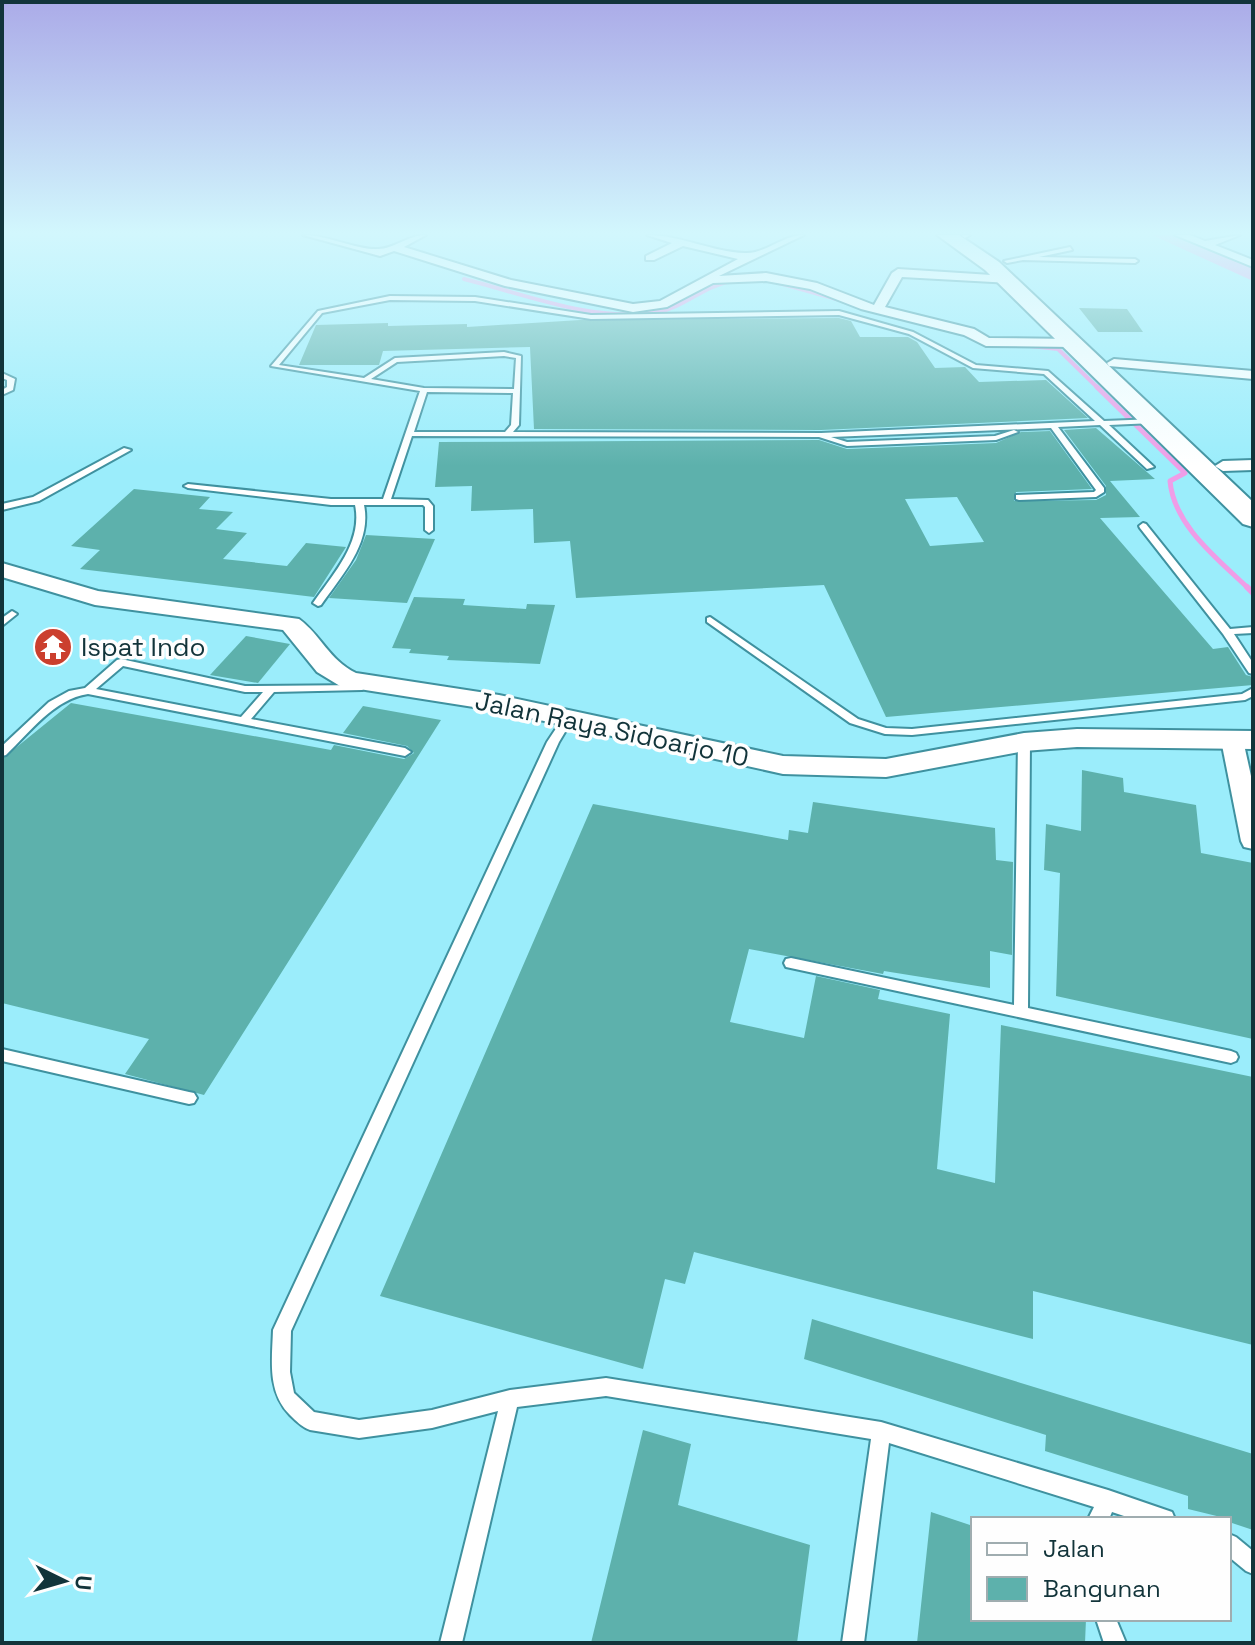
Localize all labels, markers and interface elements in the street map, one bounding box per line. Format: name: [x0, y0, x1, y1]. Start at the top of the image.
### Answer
temple icon: Ispat Indo: [32, 626, 74, 668]
place label: Ispat Indo: [81, 630, 206, 664]
street label: Jalan Raya Sidoarjo 10: [472, 683, 752, 775]
legend: [971, 1517, 1231, 1621]
text: Jalan: [1043, 1533, 1105, 1564]
north arrow: [24, 1541, 104, 1621]
text: Bangunan: [1043, 1573, 1161, 1604]
text: U: [69, 1574, 99, 1591]

